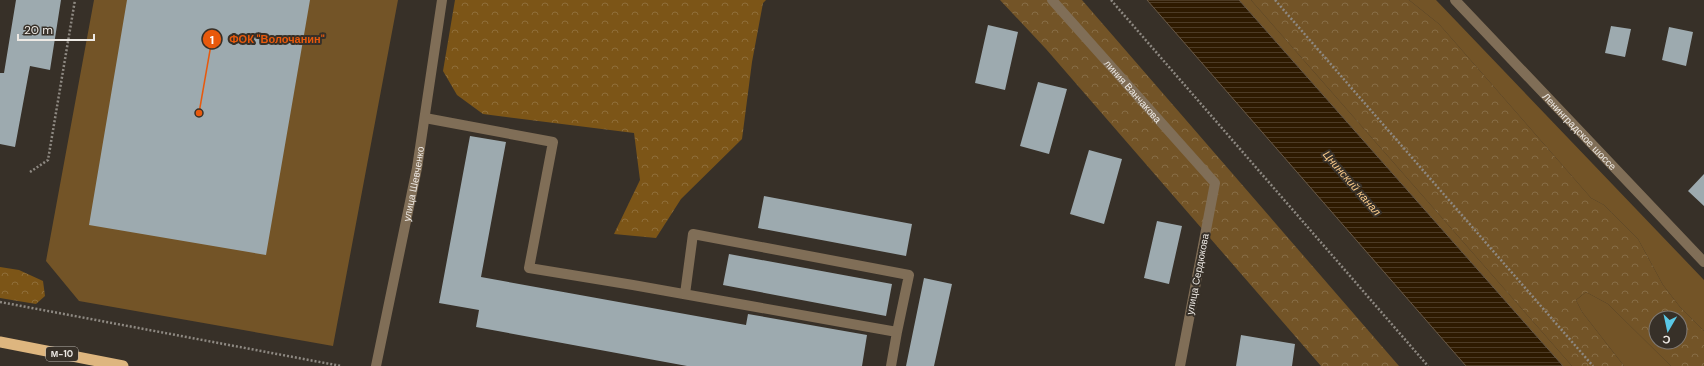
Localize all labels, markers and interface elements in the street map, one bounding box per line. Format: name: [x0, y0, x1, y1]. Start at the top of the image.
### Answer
scale bar: [18, 16, 94, 42]
text: 20 m: [24, 22, 53, 38]
callout: ФОК "Волочанин": [202, 28, 333, 51]
text: 1: [210, 32, 214, 48]
text: ФОК "Волочанин": [229, 32, 325, 46]
street label: линия Ванчакова: [1101, 57, 1165, 126]
street label: Ленинградское шоссе: [1540, 90, 1619, 173]
street label: улица Шевченко: [400, 145, 427, 223]
water label: Цнинский канал: [1320, 148, 1384, 218]
street label: улица Сердюкова: [1183, 232, 1212, 316]
north arrow: [1648, 310, 1688, 350]
text: С: [1661, 332, 1671, 347]
road number: М-10: [46, 347, 78, 361]

